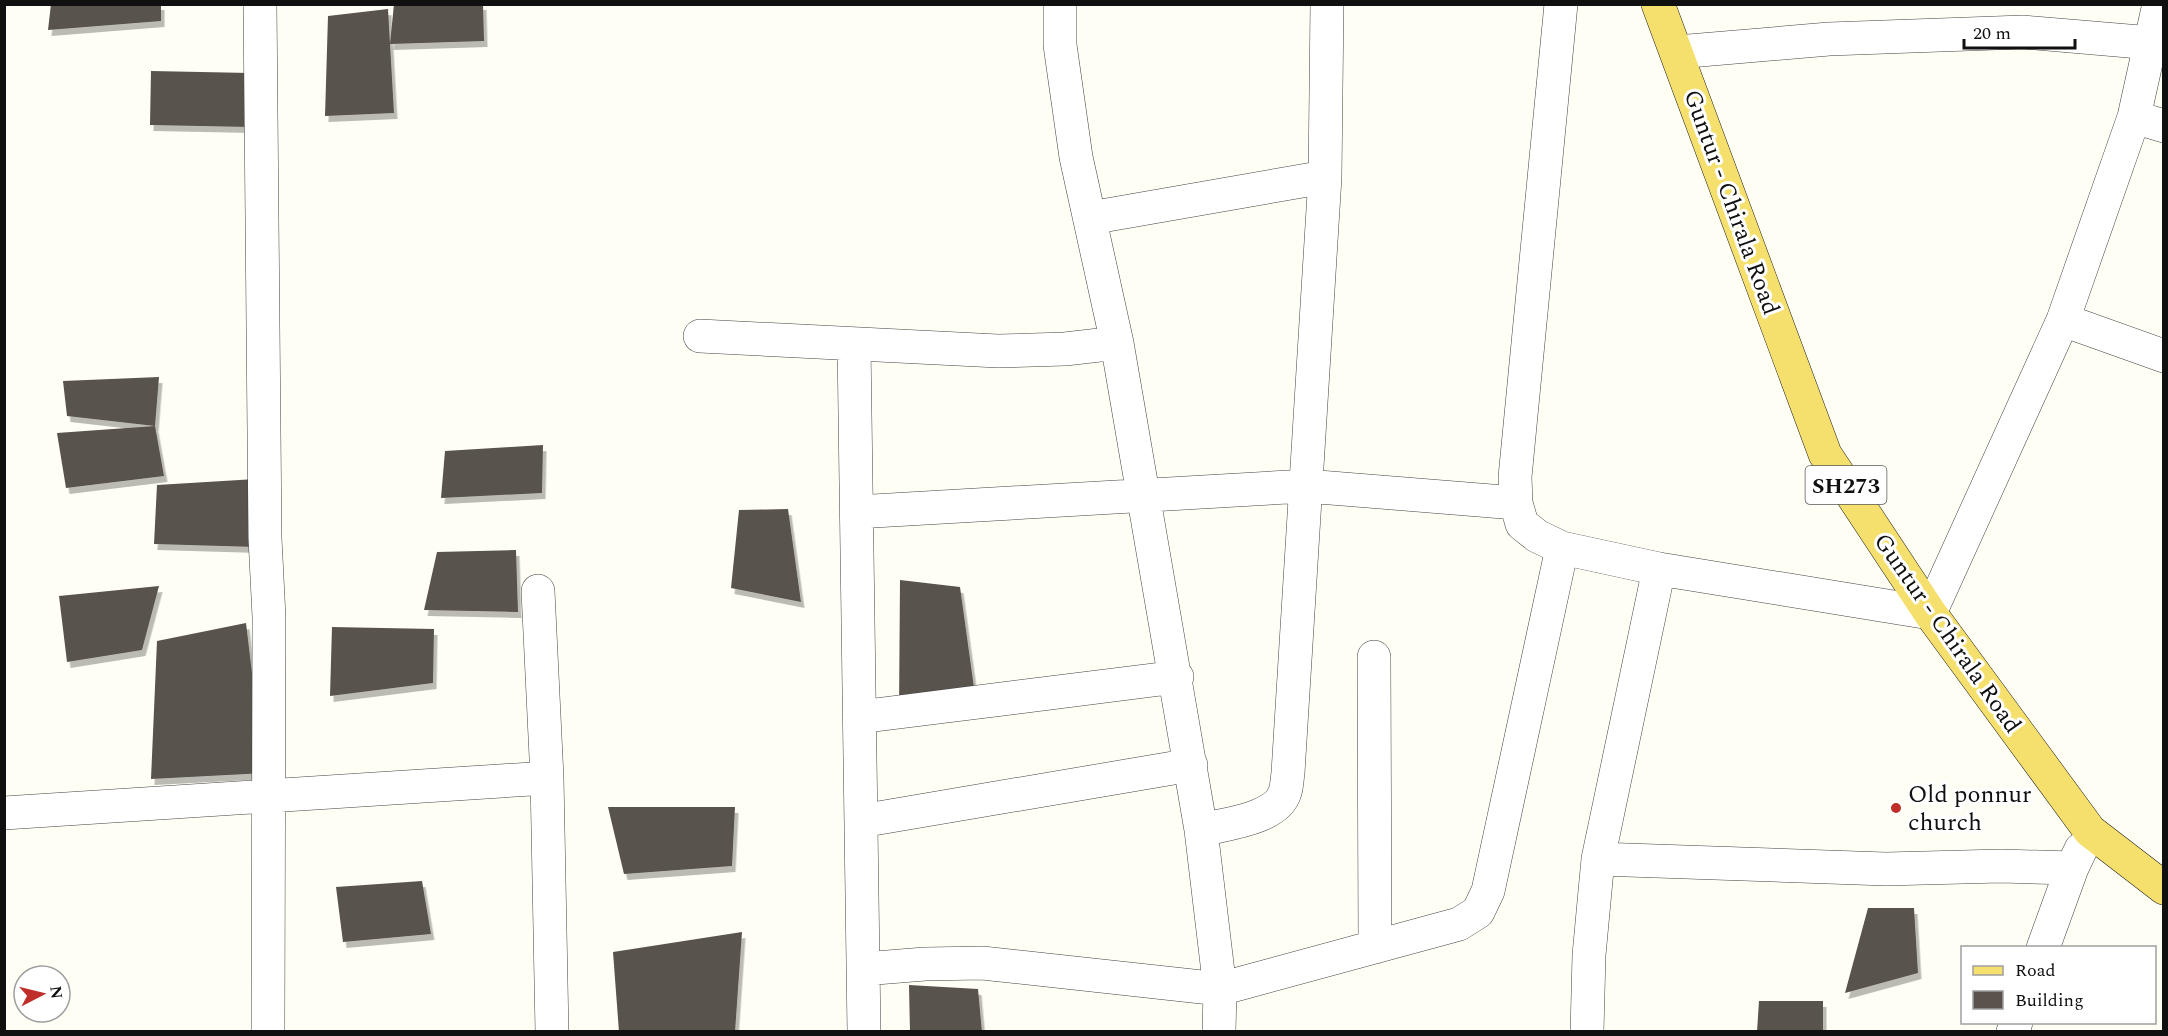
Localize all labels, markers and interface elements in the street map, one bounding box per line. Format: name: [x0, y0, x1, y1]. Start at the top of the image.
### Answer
scale bar: [1964, 12, 2075, 50]
text: 20 m: [1973, 20, 2011, 47]
street label: Guntur - Chirala Road: [1674, 85, 1789, 320]
road number: SH273: [1806, 466, 1886, 504]
street label: Guntur - Chirala Road: [1864, 526, 2030, 741]
place label: Old ponnur church: [1908, 777, 2031, 841]
marker: Old ponnur church: [1889, 801, 1903, 815]
legend: [1961, 946, 2156, 1024]
text: Road: [2015, 957, 2056, 984]
north arrow: [12, 964, 72, 1024]
text: N: [43, 984, 69, 1000]
text: Building: [2015, 987, 2084, 1014]

